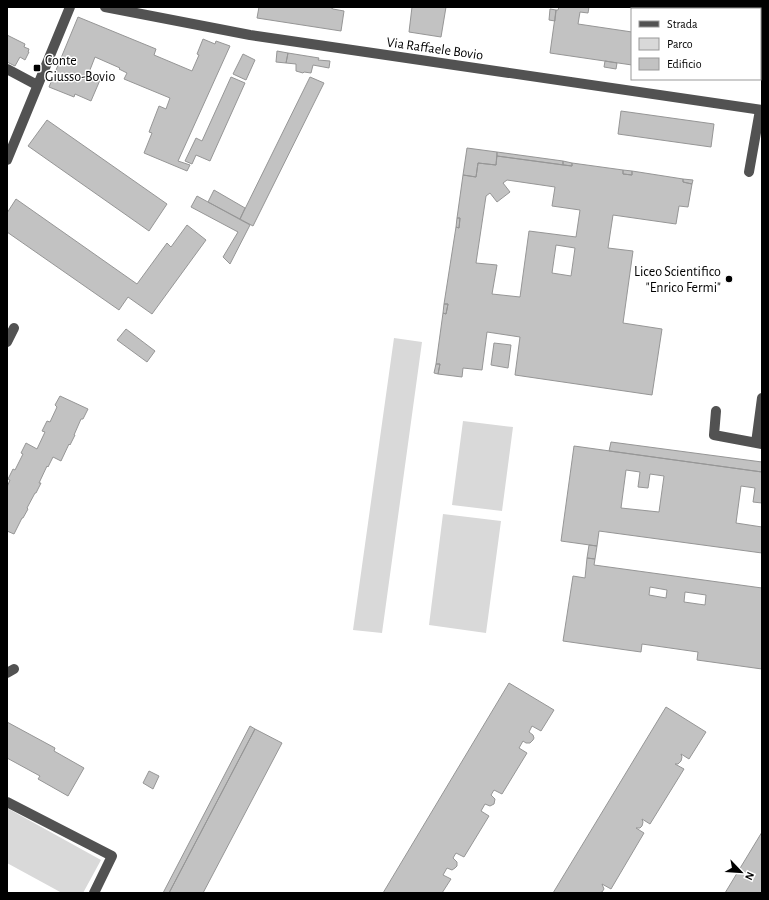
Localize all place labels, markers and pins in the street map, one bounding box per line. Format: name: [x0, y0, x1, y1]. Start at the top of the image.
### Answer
place label: Conte Giusso-Bovio: [45, 54, 115, 84]
marker: Conte Giusso-Bovio: [32, 63, 42, 73]
place label: Liceo Scientifico "Enrico Fermi": [634, 265, 721, 295]
marker: Liceo Scientifico "Enrico Fermi": [724, 274, 734, 284]

